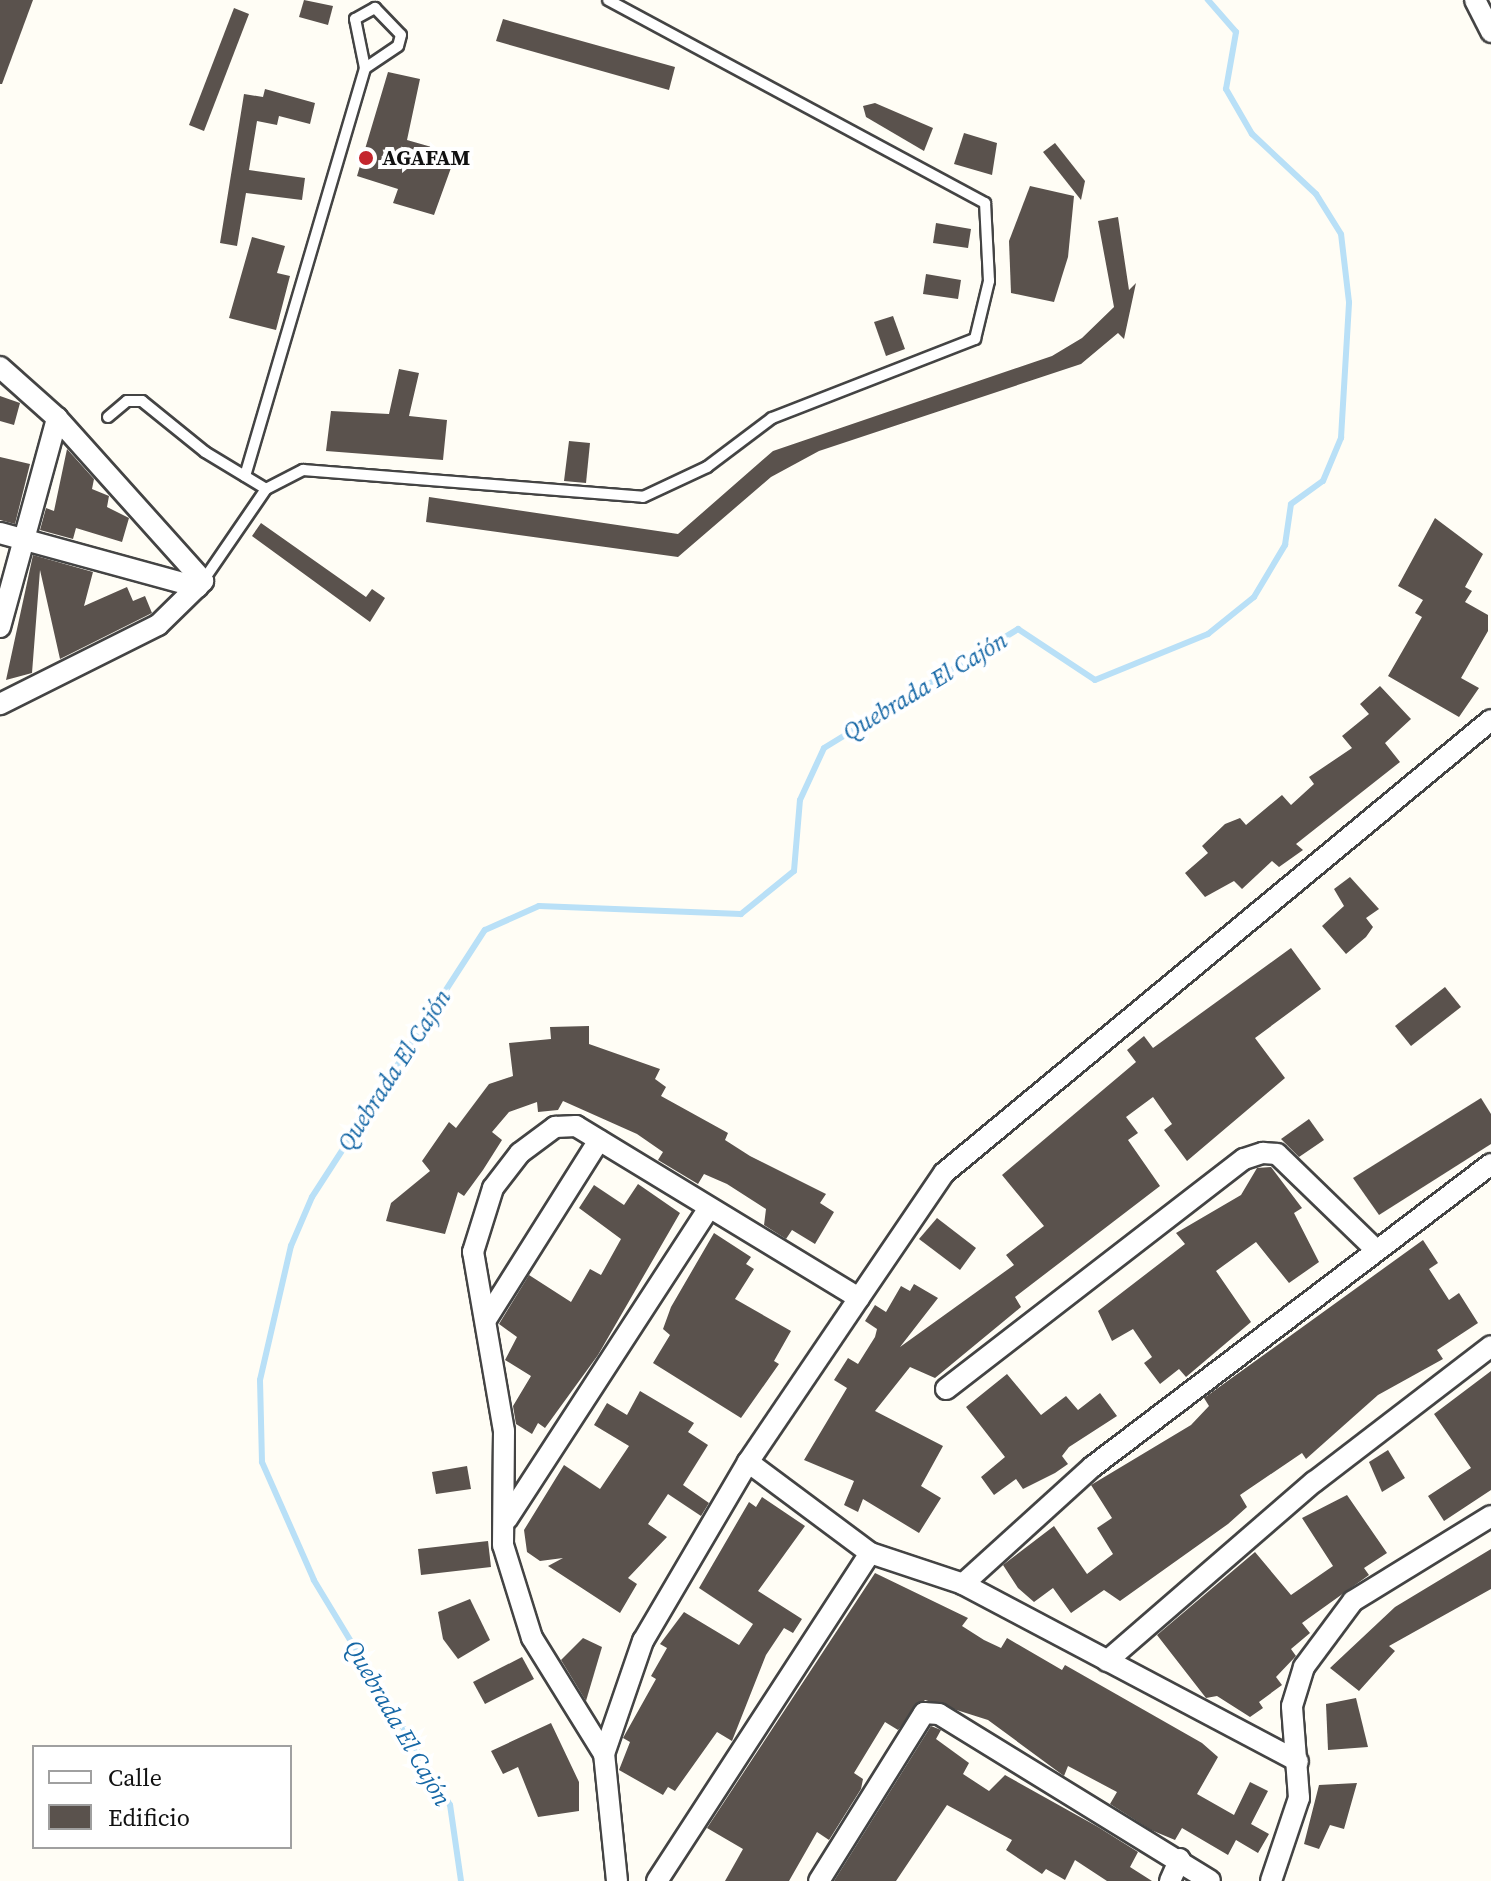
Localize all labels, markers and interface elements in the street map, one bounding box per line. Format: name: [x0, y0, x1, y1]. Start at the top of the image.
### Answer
place label: AGAFAM: [382, 145, 470, 171]
marker: AGAFAM: [357, 149, 375, 167]
water label: Quebrada El Cajón: [838, 626, 1012, 746]
water label: Quebrada El Cajón: [331, 984, 457, 1156]
water label: Quebrada El Cajón: [339, 1635, 457, 1811]
legend: [32, 1745, 292, 1849]
text: Calle: [108, 1761, 162, 1794]
text: Edificio: [108, 1801, 190, 1834]

